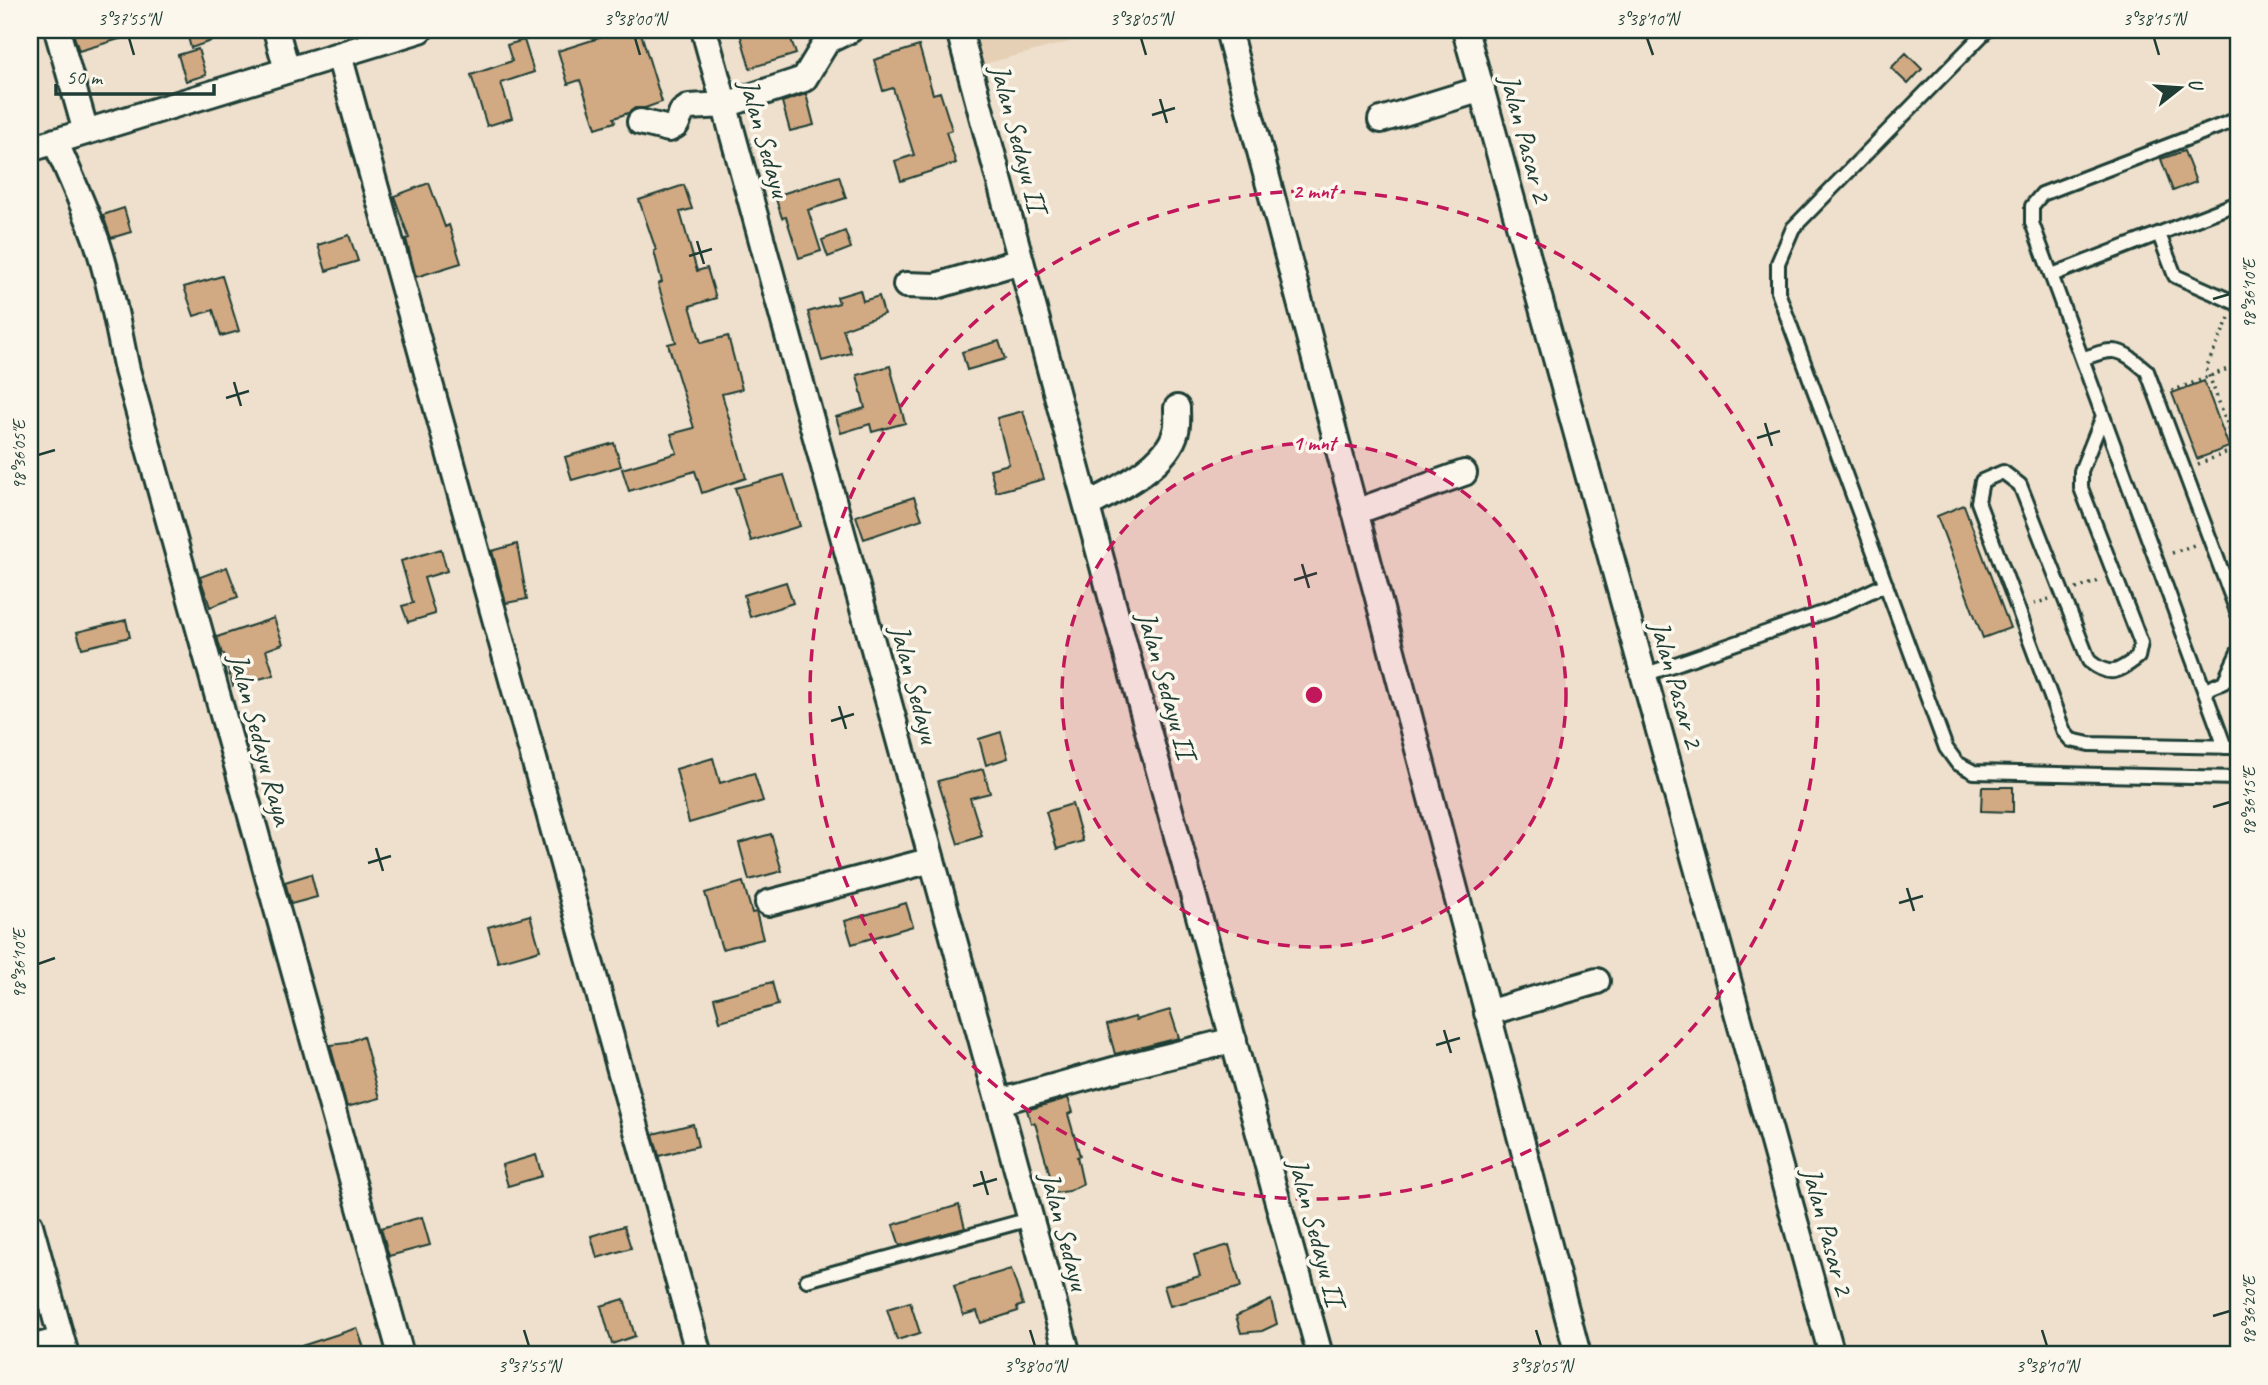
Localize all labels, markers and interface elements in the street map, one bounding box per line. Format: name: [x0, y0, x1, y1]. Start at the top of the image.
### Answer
text: 3°37'55"N: [98, 8, 164, 30]
text: 3°38'00"N: [604, 8, 670, 30]
text: 3°38'05"N: [1110, 8, 1176, 30]
text: 3°38'10"N: [1616, 8, 1682, 30]
text: 3°38'15"N: [2123, 8, 2189, 30]
scale bar: [56, 52, 214, 96]
north arrow: [2146, 52, 2216, 122]
street label: Jalan Sedayu II: [982, 59, 1057, 221]
text: 50 m: [66, 64, 104, 90]
street label: Jalan Pasar 2: [1492, 69, 1560, 208]
street label: Jalan Sedayu: [731, 73, 799, 203]
text: U: [2182, 75, 2209, 95]
text: 2 mnt: [1292, 178, 1339, 204]
text: 98°36'10"E: [2238, 257, 2260, 329]
text: 98°36'05"E: [8, 418, 30, 490]
text: 1 mnt: [1292, 430, 1339, 456]
street label: Jalan Sedayu II: [1129, 606, 1206, 768]
street label: Jalan Pasar 2: [1642, 615, 1712, 754]
street label: Jalan Sedayu: [882, 619, 948, 749]
street label: Jalan Sedayu Raya: [221, 648, 301, 830]
centre of rings: [1302, 683, 1326, 707]
text: 98°36'15"E: [2238, 765, 2260, 837]
text: 98°36'10"E: [8, 927, 30, 999]
street label: Jalan Sedayu II: [1280, 1153, 1355, 1315]
street label: Jalan Pasar 2: [1794, 1162, 1862, 1301]
street label: Jalan Sedayu: [1032, 1166, 1098, 1296]
text: 98°36'20"E: [2238, 1274, 2260, 1346]
text: 3°37'55"N: [498, 1355, 564, 1377]
text: 3°38'00"N: [1004, 1355, 1070, 1377]
text: 3°38'05"N: [1510, 1355, 1576, 1377]
text: 3°38'10"N: [2016, 1355, 2082, 1377]

